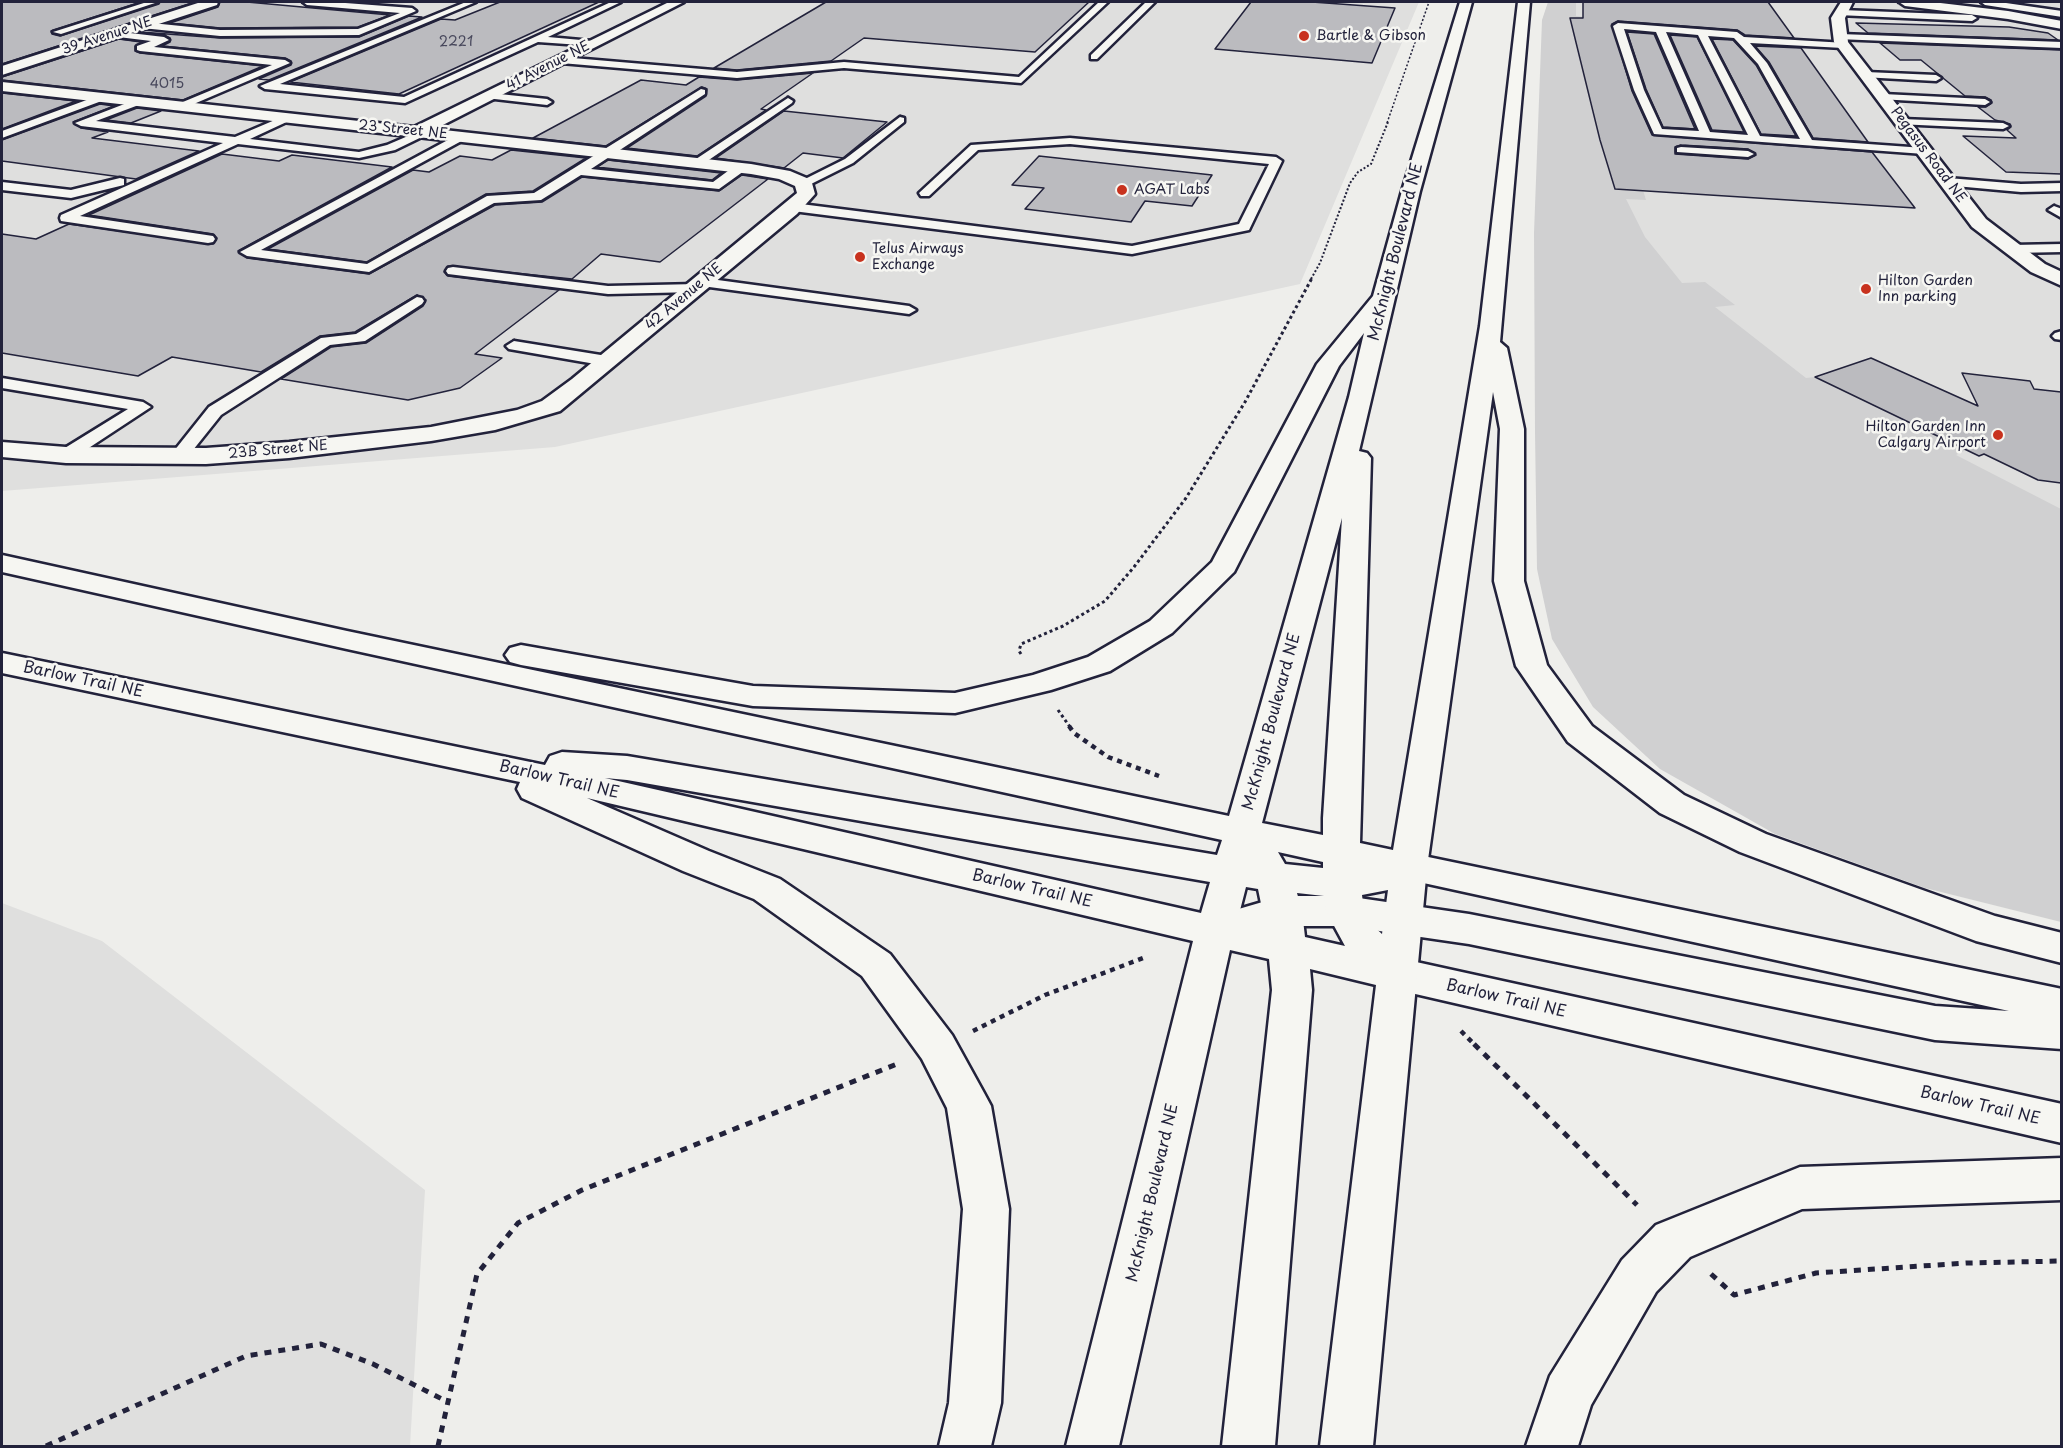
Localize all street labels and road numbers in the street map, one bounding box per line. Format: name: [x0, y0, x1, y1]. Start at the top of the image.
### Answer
street label: 39 Avenue NE: [60, 14, 154, 58]
street label: 41 Avenue NE: [503, 38, 593, 94]
street label: Pegasus Road NE: [1887, 104, 1969, 206]
street label: 23 Street NE: [358, 117, 448, 143]
street label: McKnight Boulevard NE: [1365, 161, 1427, 343]
street label: 42 Avenue NE: [642, 260, 726, 334]
street label: 23B Street NE: [228, 437, 328, 463]
street label: McKnight Boulevard NE: [1239, 631, 1305, 813]
street label: Barlow Trail NE: [21, 658, 145, 702]
street label: Barlow Trail NE: [497, 757, 621, 803]
street label: Barlow Trail NE: [970, 866, 1094, 912]
street label: Barlow Trail NE: [1444, 976, 1568, 1022]
street label: Barlow Trail NE: [1918, 1083, 2042, 1129]
street label: McKnight Boulevard NE: [1123, 1102, 1183, 1284]

